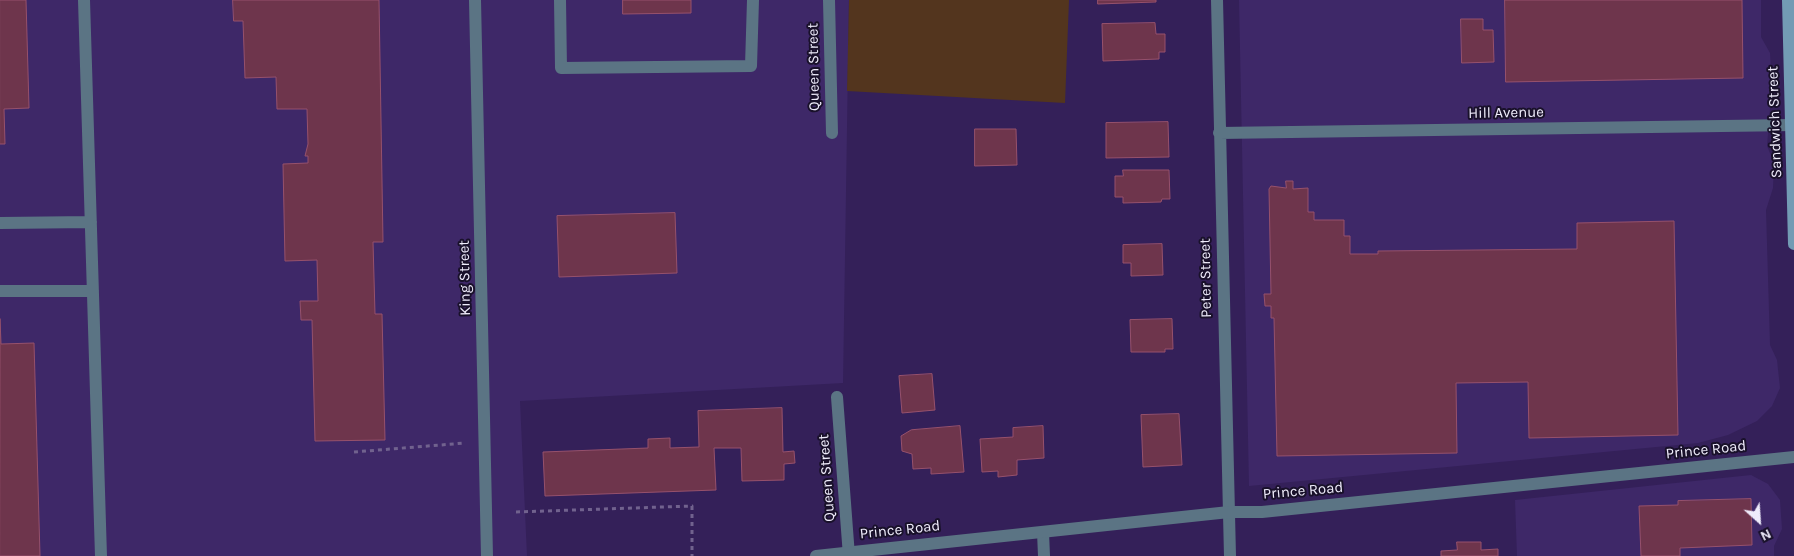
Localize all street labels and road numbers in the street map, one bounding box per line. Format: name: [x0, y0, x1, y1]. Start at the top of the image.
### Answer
street label: Queen Street: [804, 23, 824, 111]
street label: Sandwich Street: [1764, 66, 1786, 178]
street label: Hill Avenue: [1468, 103, 1544, 123]
street label: Peter Street: [1196, 238, 1216, 318]
street label: King Street: [455, 240, 475, 316]
street label: Queen Street: [815, 433, 839, 523]
street label: Prince Road: [1665, 437, 1747, 463]
street label: Prince Road: [1262, 479, 1344, 503]
street label: Prince Road: [859, 517, 941, 543]

